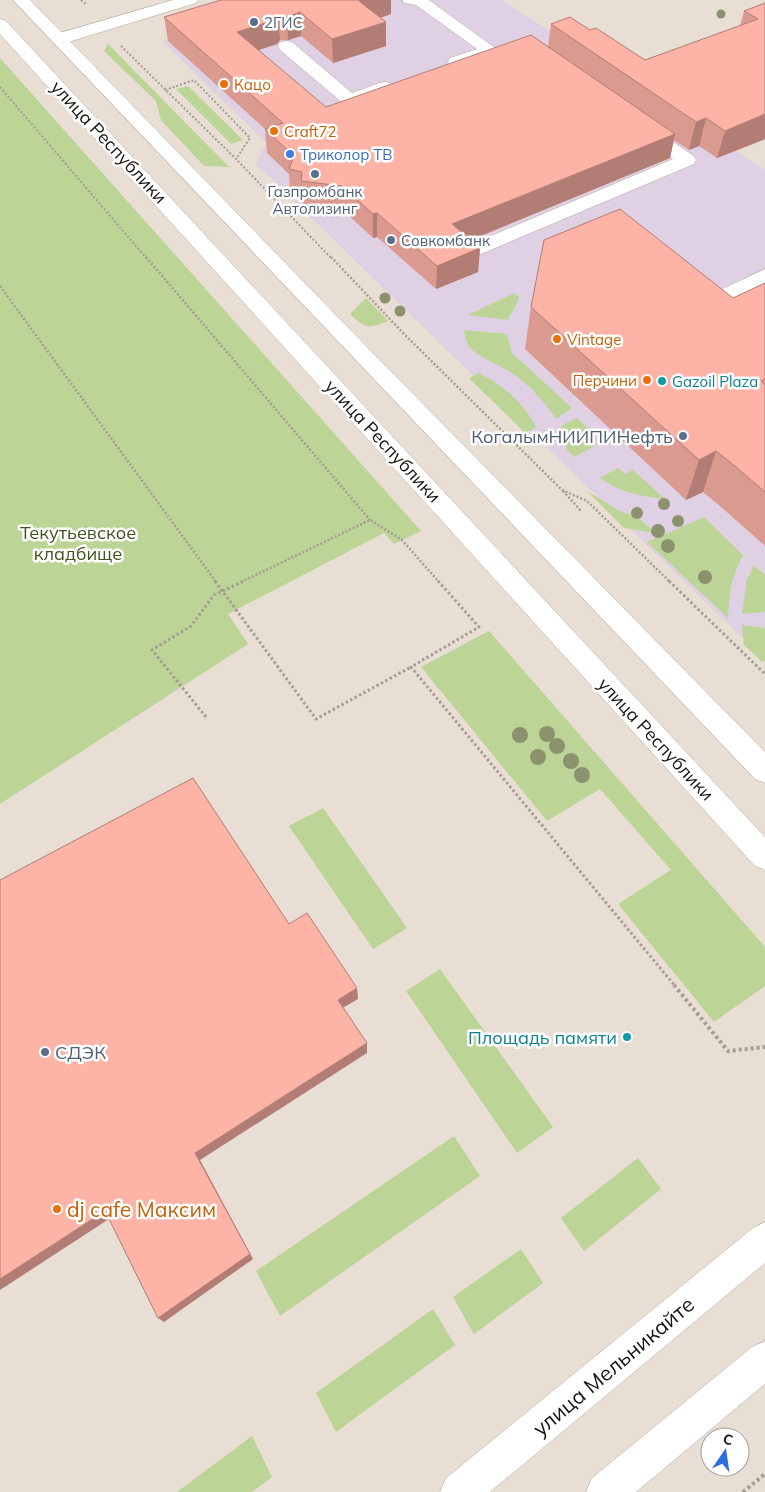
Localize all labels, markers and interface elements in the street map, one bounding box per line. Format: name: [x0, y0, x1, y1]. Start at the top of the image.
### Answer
place label: 2ГИС: [264, 13, 303, 32]
marker: 2ГИС: [248, 16, 260, 28]
place label: Кацо: [234, 75, 271, 94]
street label: улица Республики: [46, 76, 172, 208]
marker: Кацо: [218, 78, 230, 90]
place label: Craft72: [284, 122, 337, 141]
marker: Craft72: [268, 125, 280, 137]
place label: Триколор ТВ: [300, 145, 392, 164]
marker: Триколор ТВ: [284, 148, 296, 160]
marker: Газпромбанк Автолизинг: [309, 168, 321, 180]
place label: Газпромбанк Автолизинг: [268, 182, 363, 218]
place label: Совкомбанк: [401, 231, 491, 250]
marker: Совкомбанк: [385, 234, 397, 246]
place label: Vintage: [567, 330, 621, 349]
marker: Vintage: [551, 333, 563, 345]
place label: Перчини: [573, 371, 637, 390]
place label: Gazoil Plaza: [672, 372, 758, 391]
marker: Перчини: [641, 374, 653, 386]
street label: улица Республики: [320, 375, 446, 507]
marker: Gazoil Plaza: [656, 375, 668, 387]
place label: КогалымНИИПИНефть: [471, 425, 673, 448]
marker: КогалымНИИПИНефть: [677, 430, 689, 442]
park label: Текутьевское кладбище: [20, 521, 136, 565]
street label: улица Республики: [593, 673, 719, 805]
place label: Площадь памяти: [468, 1026, 617, 1049]
marker: Площадь памяти: [621, 1031, 633, 1043]
place label: СДЭК: [55, 1041, 106, 1064]
marker: СДЭК: [39, 1046, 51, 1058]
place label: dj cafe Максим: [67, 1196, 216, 1222]
marker: dj cafe Максим: [51, 1203, 63, 1215]
street label: улица Мельникайте: [527, 1291, 699, 1441]
north arrow: [700, 1427, 750, 1477]
text: С: [721, 1429, 735, 1449]

